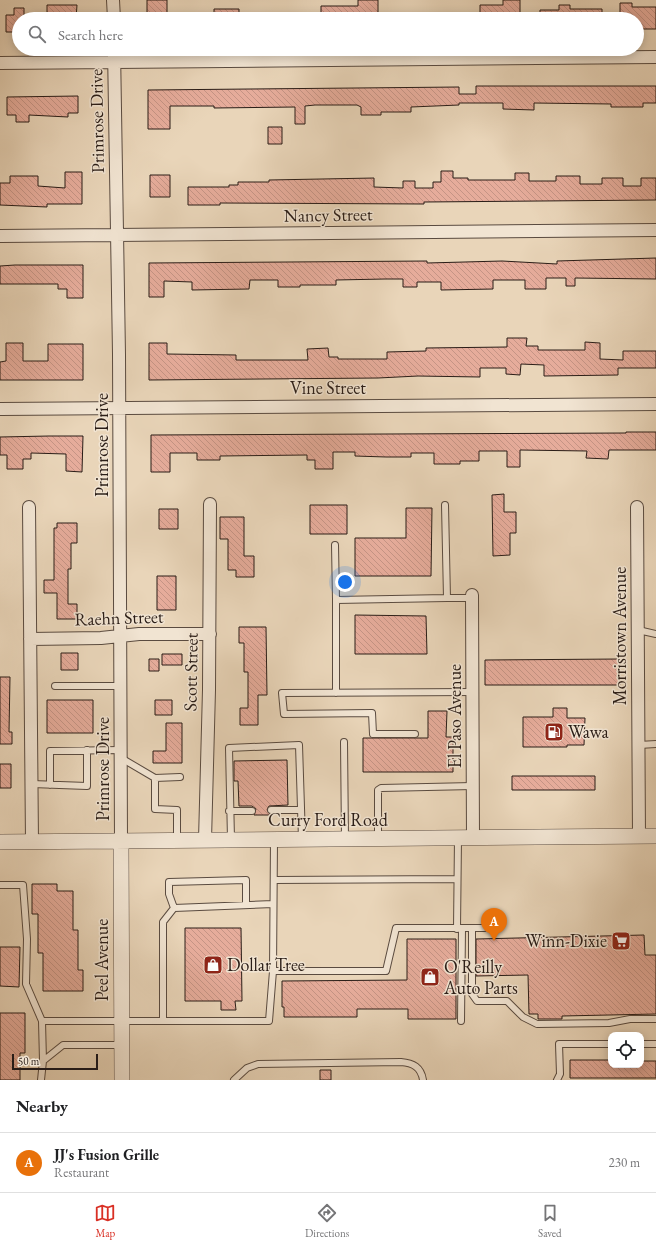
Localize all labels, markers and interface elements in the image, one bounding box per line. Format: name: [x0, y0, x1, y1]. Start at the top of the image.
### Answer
search box: [12, 12, 644, 56]
icon: search: [26, 23, 48, 45]
text: Search here: [58, 25, 123, 44]
street label: Primrose Drive: [84, 69, 109, 173]
street label: Nancy Street: [283, 202, 373, 227]
street label: Vine Street: [290, 376, 366, 399]
street label: Primrose Drive: [90, 393, 113, 497]
street label: Morristown Avenue: [608, 567, 631, 705]
your location: [335, 572, 355, 592]
street label: Raehn Street: [74, 604, 164, 631]
street label: Scott Street: [178, 632, 203, 712]
street label: El Paso Avenue: [443, 664, 466, 768]
street label: Primrose Drive: [91, 717, 114, 821]
place label: Wawa: [568, 720, 610, 743]
fuel station icon: Wawa: [543, 721, 565, 743]
street label: Curry Ford Road: [268, 808, 389, 831]
pin: A: [481, 908, 507, 941]
street label: Peel Avenue: [90, 919, 113, 1001]
place label: Winn-Dixie: [525, 929, 607, 952]
supermarket icon: Winn-Dixie: [610, 930, 632, 952]
place label: Dollar Tree: [227, 953, 305, 976]
shop icon: Dollar Tree: [202, 954, 224, 976]
place label: O'Reilly Auto Parts: [443, 955, 518, 999]
shop icon: O'Reilly Auto Parts: [419, 966, 441, 988]
map controls: [608, 1032, 644, 1068]
button: locate: [608, 1032, 644, 1068]
scale bar: [12, 1052, 98, 1071]
text: 50 m: [18, 1054, 39, 1068]
text: Nearby: [16, 1095, 68, 1117]
text: JJ's Fusion Grille: [54, 1145, 159, 1164]
text: A: [24, 1154, 34, 1171]
text: 230 m: [609, 1154, 640, 1171]
text: Restaurant: [54, 1164, 109, 1181]
tab: Map: [94, 1202, 116, 1240]
tab: Directions: [305, 1202, 349, 1240]
tab: Saved: [538, 1202, 562, 1240]

